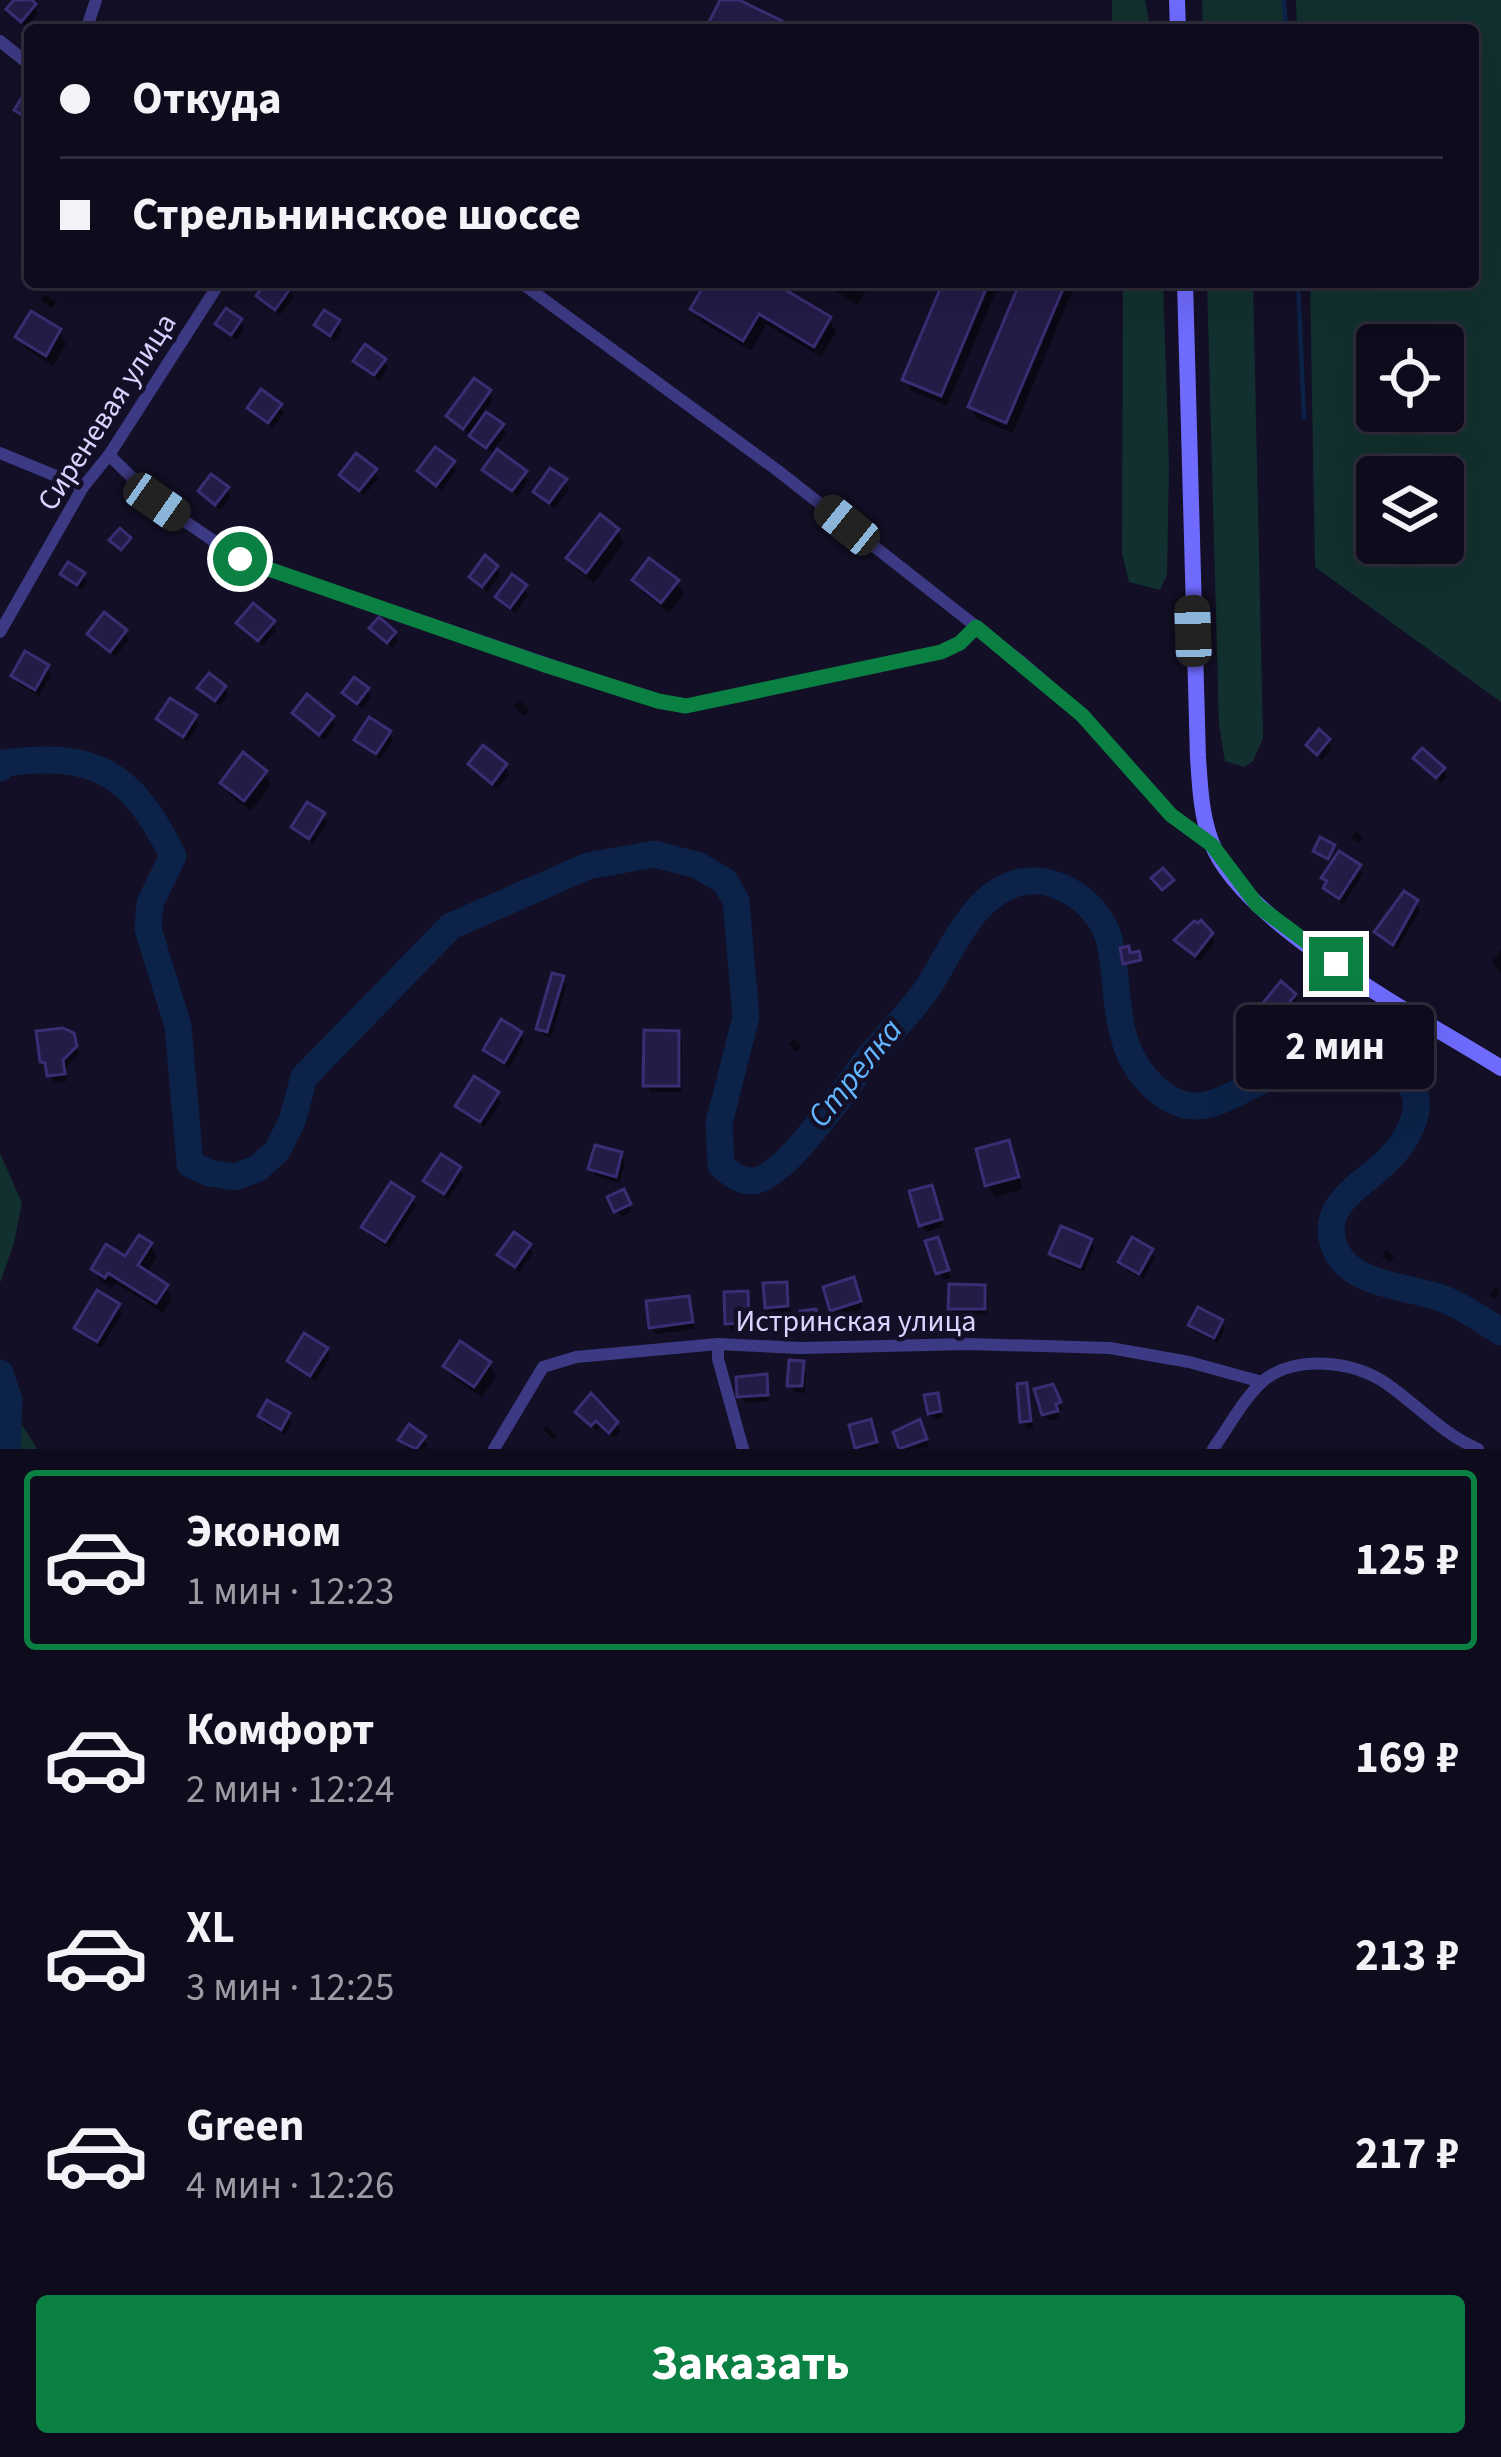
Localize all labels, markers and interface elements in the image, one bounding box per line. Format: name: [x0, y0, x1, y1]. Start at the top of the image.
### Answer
text: Откуда: [132, 67, 282, 131]
text: Стрельнинское шоссе: [132, 183, 581, 247]
street label: Сиреневая улица: [27, 305, 187, 519]
map controls: [1356, 324, 1464, 564]
button: locate: [1356, 324, 1464, 432]
button: layers: [1356, 456, 1464, 564]
car: [117, 467, 197, 537]
car: [808, 488, 886, 562]
route start: [213, 532, 267, 586]
car: [1174, 594, 1212, 668]
route end: [1309, 937, 1363, 991]
callout: 2 мин: [1237, 1006, 1435, 1090]
water label: Стрелка: [796, 1008, 914, 1138]
text: 2 мин: [1285, 1019, 1385, 1075]
street label: Истринская улица: [736, 1300, 976, 1343]
text: Эконом: [186, 1500, 342, 1564]
icon: car: [42, 1506, 150, 1614]
text: 125 ₽: [1355, 1528, 1459, 1592]
text: 1 мин · 12:23: [186, 1564, 394, 1620]
text: Комфорт: [186, 1698, 374, 1762]
icon: car: [42, 1704, 150, 1812]
text: 169 ₽: [1355, 1726, 1459, 1790]
text: 2 мин · 12:24: [186, 1762, 394, 1818]
text: XL: [186, 1896, 235, 1960]
icon: car: [42, 1902, 150, 2010]
text: 213 ₽: [1355, 1924, 1459, 1988]
text: 3 мин · 12:25: [186, 1960, 394, 2016]
text: Green: [186, 2094, 305, 2158]
icon: car: [42, 2100, 150, 2208]
text: 217 ₽: [1355, 2122, 1459, 2186]
text: 4 мин · 12:26: [186, 2158, 394, 2214]
button: Заказать: [36, 2295, 1465, 2433]

